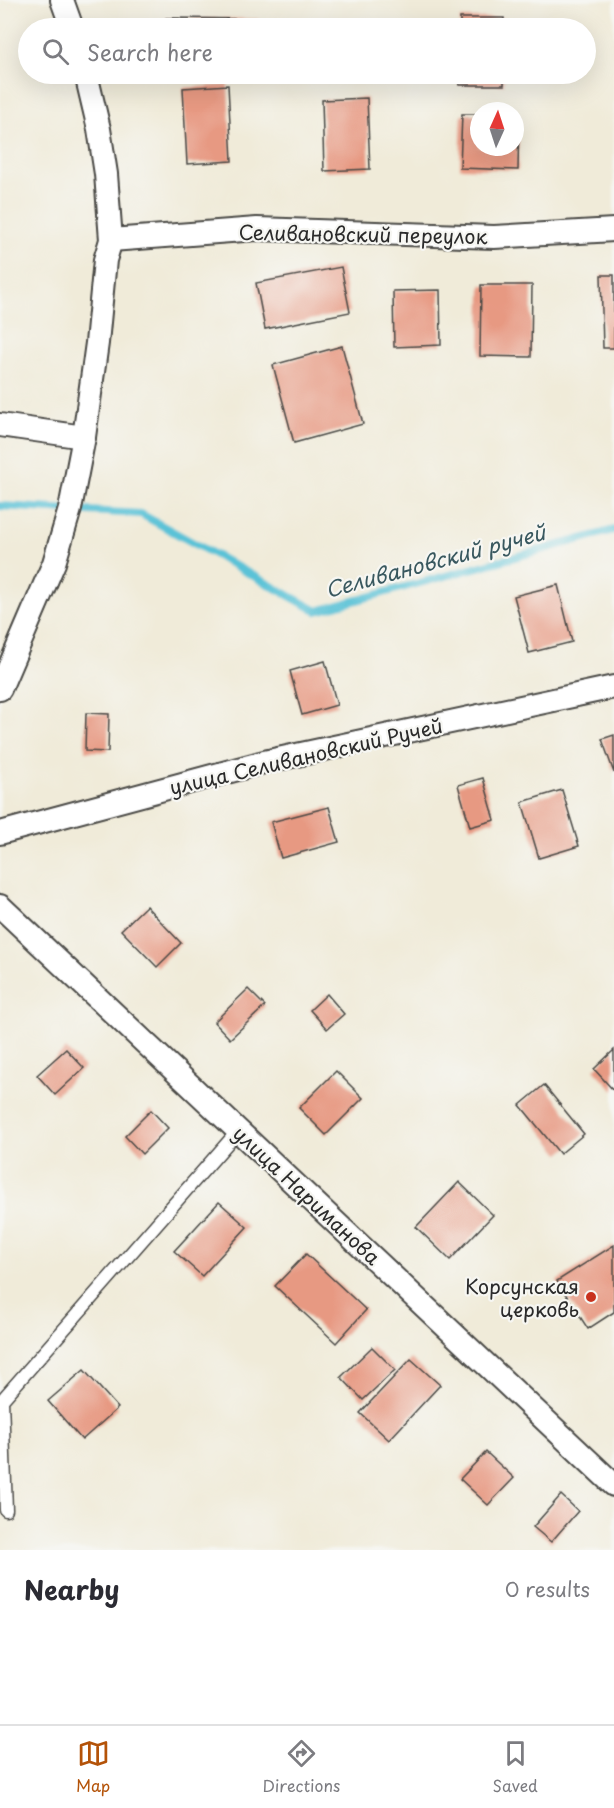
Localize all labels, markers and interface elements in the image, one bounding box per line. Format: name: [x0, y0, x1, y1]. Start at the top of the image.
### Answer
search box: [18, 18, 596, 84]
icon: search: [39, 35, 72, 68]
text: Search here: [87, 35, 213, 68]
north arrow: [470, 102, 524, 156]
street label: Селивановский переулок: [238, 217, 488, 251]
water label: Селивановский ручей: [321, 515, 551, 605]
street label: улица Селивановский Ручей: [166, 710, 446, 802]
street label: улица Нариманова: [226, 1118, 388, 1272]
place label: Корсунская церковь: [465, 1271, 579, 1324]
marker: Корсунская церковь: [584, 1290, 598, 1304]
text: Nearby: [24, 1570, 119, 1609]
text: 0 results: [505, 1574, 590, 1604]
tab: Map: [76, 1737, 110, 1797]
tab: Directions: [262, 1737, 340, 1797]
tab: Saved: [492, 1737, 538, 1797]

